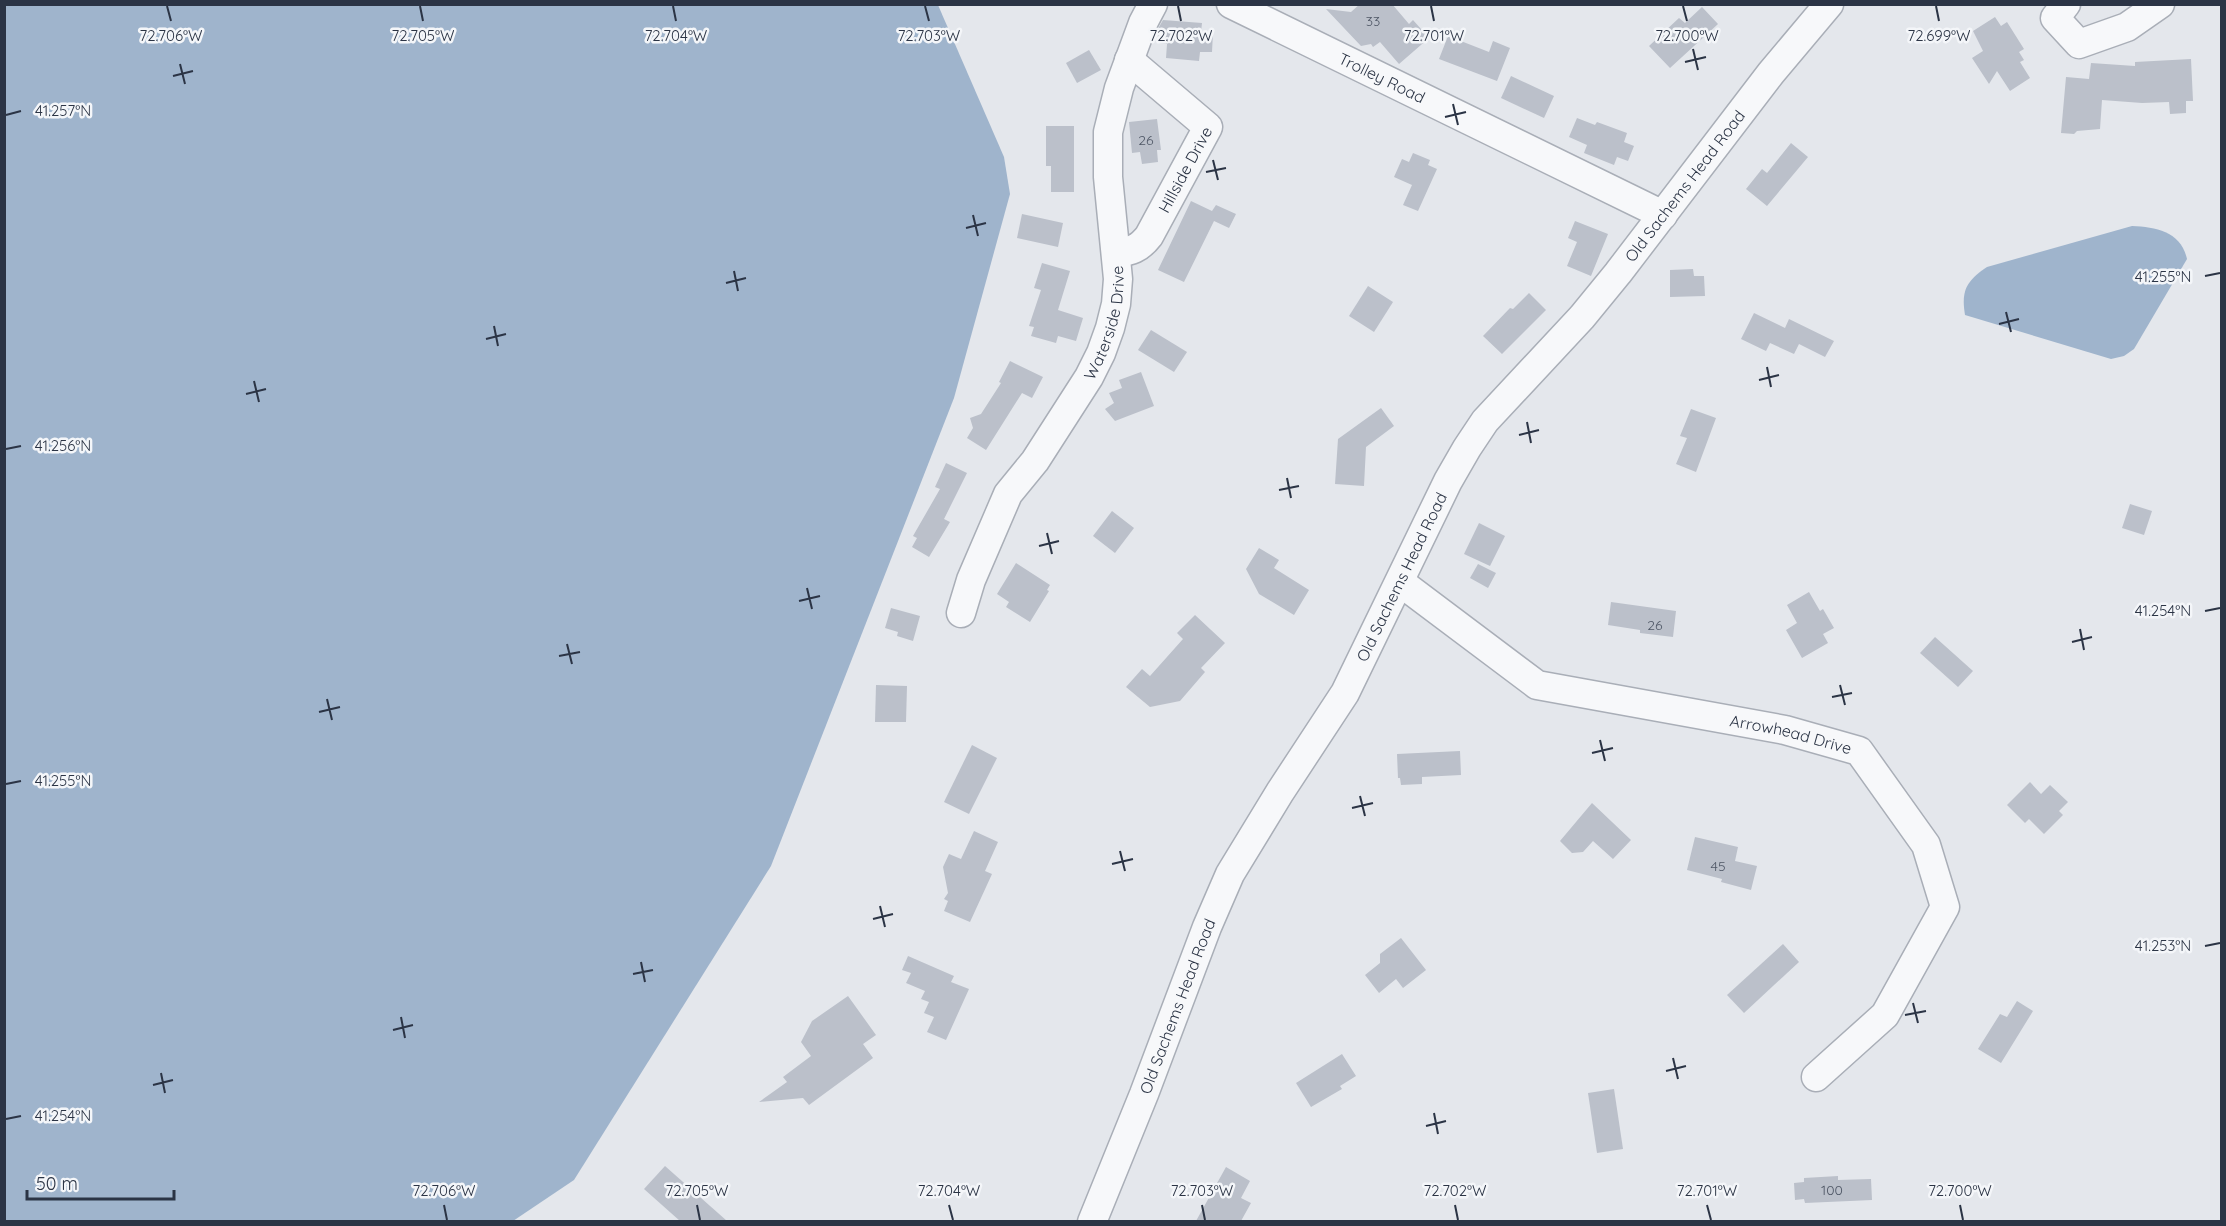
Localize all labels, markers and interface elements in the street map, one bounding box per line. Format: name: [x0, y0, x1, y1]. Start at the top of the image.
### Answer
house number: 33: [1366, 12, 1380, 30]
text: 72.706°W: [140, 26, 203, 45]
text: 72.705°W: [392, 26, 455, 45]
text: 72.704°W: [645, 26, 708, 45]
text: 72.703°W: [898, 26, 961, 45]
text: 72.702°W: [1149, 26, 1213, 45]
text: 72.701°W: [1404, 26, 1465, 45]
text: 72.700°W: [1655, 26, 1719, 45]
text: 72.699°W: [1907, 26, 1971, 45]
street label: Trolley Road: [1336, 48, 1428, 107]
text: 41.257°N: [35, 101, 91, 120]
street label: Old Sachems Head Road: [1620, 106, 1749, 266]
street label: Hillside Drive: [1154, 123, 1216, 216]
house number: 26: [1138, 131, 1154, 149]
street label: Waterside Drive: [1079, 265, 1128, 383]
text: 41.255°N: [2135, 267, 2191, 286]
text: 41.256°N: [35, 436, 91, 455]
street label: Old Sachems Head Road: [1352, 489, 1451, 665]
text: 41.254°N: [2135, 601, 2191, 620]
house number: 26: [1647, 616, 1663, 634]
street label: Arrowhead Drive: [1728, 710, 1854, 758]
text: 41.255°N: [35, 771, 91, 790]
house number: 45: [1710, 857, 1726, 875]
street label: Old Sachems Head Road: [1135, 916, 1219, 1097]
text: 41.253°N: [2135, 936, 2191, 955]
text: 41.254°N: [35, 1106, 91, 1125]
scale bar: [27, 1163, 174, 1201]
text: 50 m: [36, 1172, 78, 1195]
text: 72.706°W: [413, 1181, 476, 1200]
text: 72.705°W: [666, 1181, 729, 1200]
text: 72.704°W: [918, 1181, 981, 1200]
text: 72.703°W: [1171, 1181, 1234, 1200]
text: 72.702°W: [1423, 1181, 1487, 1200]
text: 72.701°W: [1677, 1181, 1738, 1200]
house number: 100: [1821, 1181, 1843, 1199]
text: 72.700°W: [1928, 1181, 1992, 1200]

